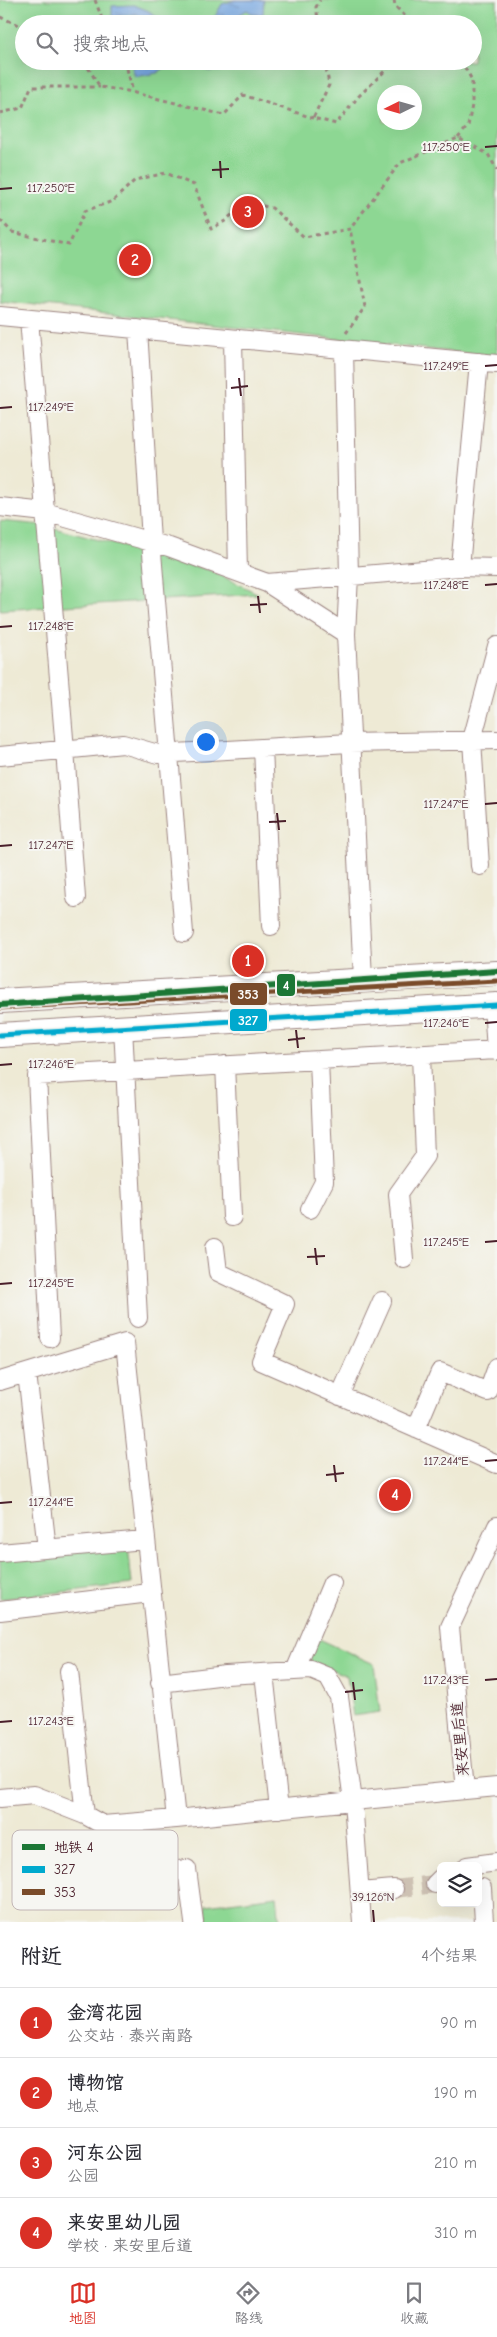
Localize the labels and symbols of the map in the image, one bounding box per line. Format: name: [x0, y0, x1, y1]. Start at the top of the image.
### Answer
north arrow: [377, 85, 422, 130]
text: 117.250°E: [422, 140, 470, 154]
text: 117.250°E: [27, 181, 75, 195]
pin: 3: [232, 193, 264, 231]
pin: 2: [119, 241, 151, 279]
text: 117.249°E: [423, 359, 469, 373]
text: 117.249°E: [28, 400, 74, 414]
text: 117.248°E: [423, 578, 469, 592]
text: 117.248°E: [28, 619, 74, 633]
your location: [193, 729, 219, 755]
text: 117.247°E: [424, 797, 468, 811]
text: 117.247°E: [29, 838, 73, 852]
pin: 1: [232, 942, 264, 980]
line badge: 4: [276, 973, 296, 997]
text: 4: [283, 977, 290, 994]
line badge: 353: [229, 982, 268, 1006]
text: 353: [237, 986, 259, 1003]
line badge: 327: [229, 1008, 268, 1032]
text: 327: [238, 1012, 259, 1029]
text: 117.246°E: [423, 1016, 469, 1030]
text: 117.246°E: [28, 1057, 74, 1071]
text: 117.245°E: [423, 1235, 469, 1249]
text: 117.245°E: [28, 1276, 74, 1290]
text: 117.244°E: [423, 1454, 469, 1468]
pin: 4: [379, 1476, 411, 1514]
text: 117.244°E: [28, 1495, 74, 1509]
text: 117.243°E: [423, 1673, 469, 1687]
street label: 来安里后道: [448, 1701, 472, 1777]
text: 117.243°E: [28, 1714, 74, 1728]
legend: [12, 1830, 178, 1910]
text: 地铁 4: [54, 1839, 94, 1856]
text: 327: [54, 1861, 75, 1878]
text: 353: [54, 1884, 76, 1901]
text: 39.126°N: [352, 1890, 394, 1904]

